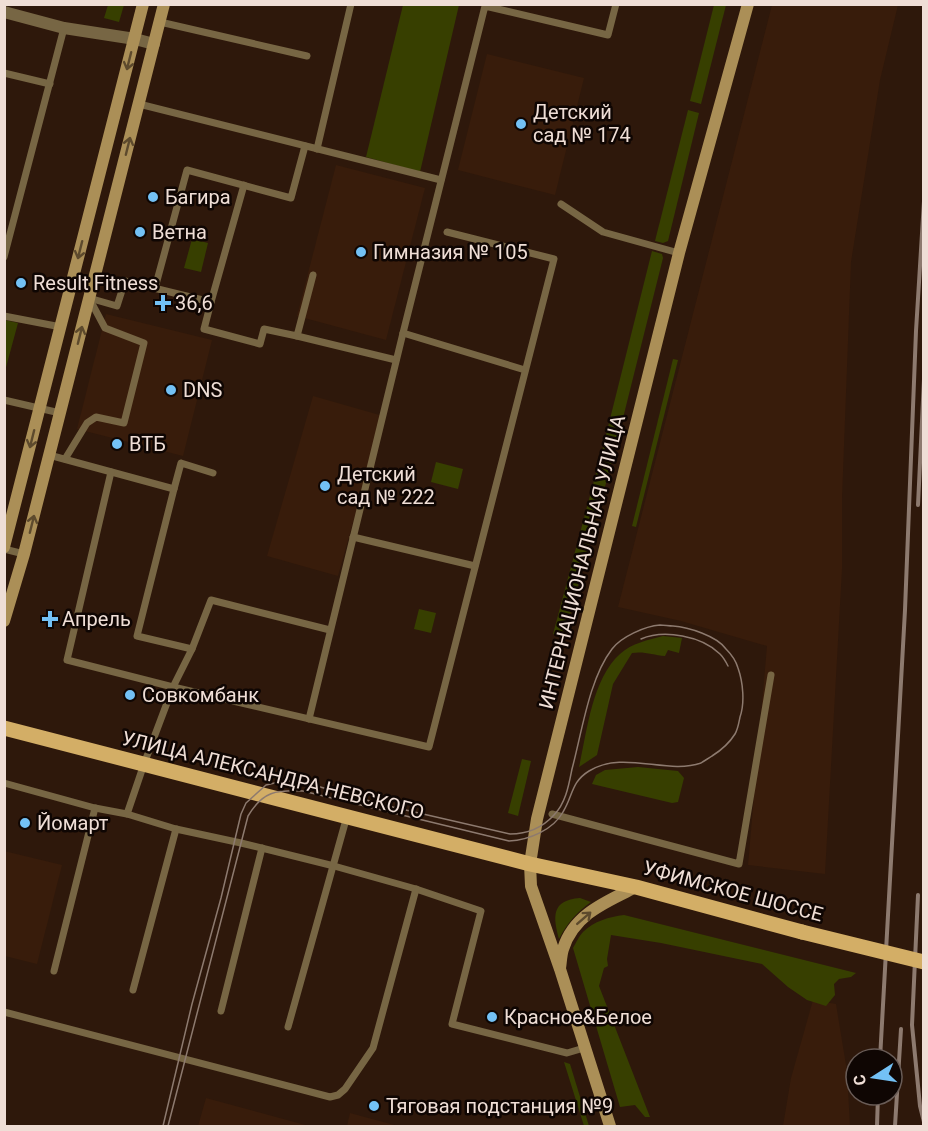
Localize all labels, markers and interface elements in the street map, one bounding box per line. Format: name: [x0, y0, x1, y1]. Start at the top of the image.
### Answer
one-way arrow: [123, 51, 134, 70]
place label: Детский сад № 174: [533, 100, 631, 147]
marker: Детский сад № 174: [514, 117, 528, 131]
one-way arrow: [123, 137, 134, 156]
place label: Багира: [165, 185, 231, 209]
marker: Багира: [146, 190, 160, 204]
place label: Ветна: [152, 220, 207, 244]
marker: Ветна: [133, 225, 147, 239]
one-way arrow: [74, 240, 86, 259]
place label: Гимназия № 105: [373, 240, 528, 264]
marker: Гимназия № 105: [354, 245, 368, 259]
place label: Result Fitness: [33, 271, 158, 295]
marker: Result Fitness: [14, 276, 28, 290]
place label: 36,6: [175, 291, 213, 315]
marker: 36,6: [156, 296, 170, 310]
one-way arrow: [74, 326, 86, 345]
place label: DNS: [183, 378, 222, 402]
marker: DNS: [164, 383, 178, 397]
street label: ИНТЕРНАЦИОНАЛЬНАЯ УЛИЦА: [534, 412, 630, 712]
one-way arrow: [26, 429, 37, 448]
place label: ВТБ: [129, 432, 166, 456]
marker: ВТБ: [110, 437, 124, 451]
place label: Детский сад № 222: [337, 462, 435, 509]
marker: Детский сад № 222: [318, 479, 332, 493]
one-way arrow: [26, 515, 38, 534]
place label: Апрель: [62, 607, 131, 631]
marker: Апрель: [43, 612, 57, 626]
place label: Совкомбанк: [142, 683, 259, 707]
marker: Совкомбанк: [123, 688, 137, 702]
street label: УЛИЦА АЛЕКСАНДРА НЕВСКОГО: [119, 726, 427, 824]
place label: Йомарт: [37, 811, 109, 835]
marker: Йомарт: [18, 816, 32, 830]
street label: УФИМСКОЕ ШОССЕ: [640, 855, 826, 927]
one-way arrow: [576, 911, 591, 925]
place label: Красное&Белое: [504, 1005, 652, 1029]
marker: Красное&Белое: [485, 1010, 499, 1024]
north arrow: [844, 1047, 904, 1107]
text: С: [849, 1073, 870, 1087]
place label: Тяговая подстанция №9: [386, 1094, 613, 1118]
marker: Тяговая подстанция №9: [367, 1099, 381, 1113]

